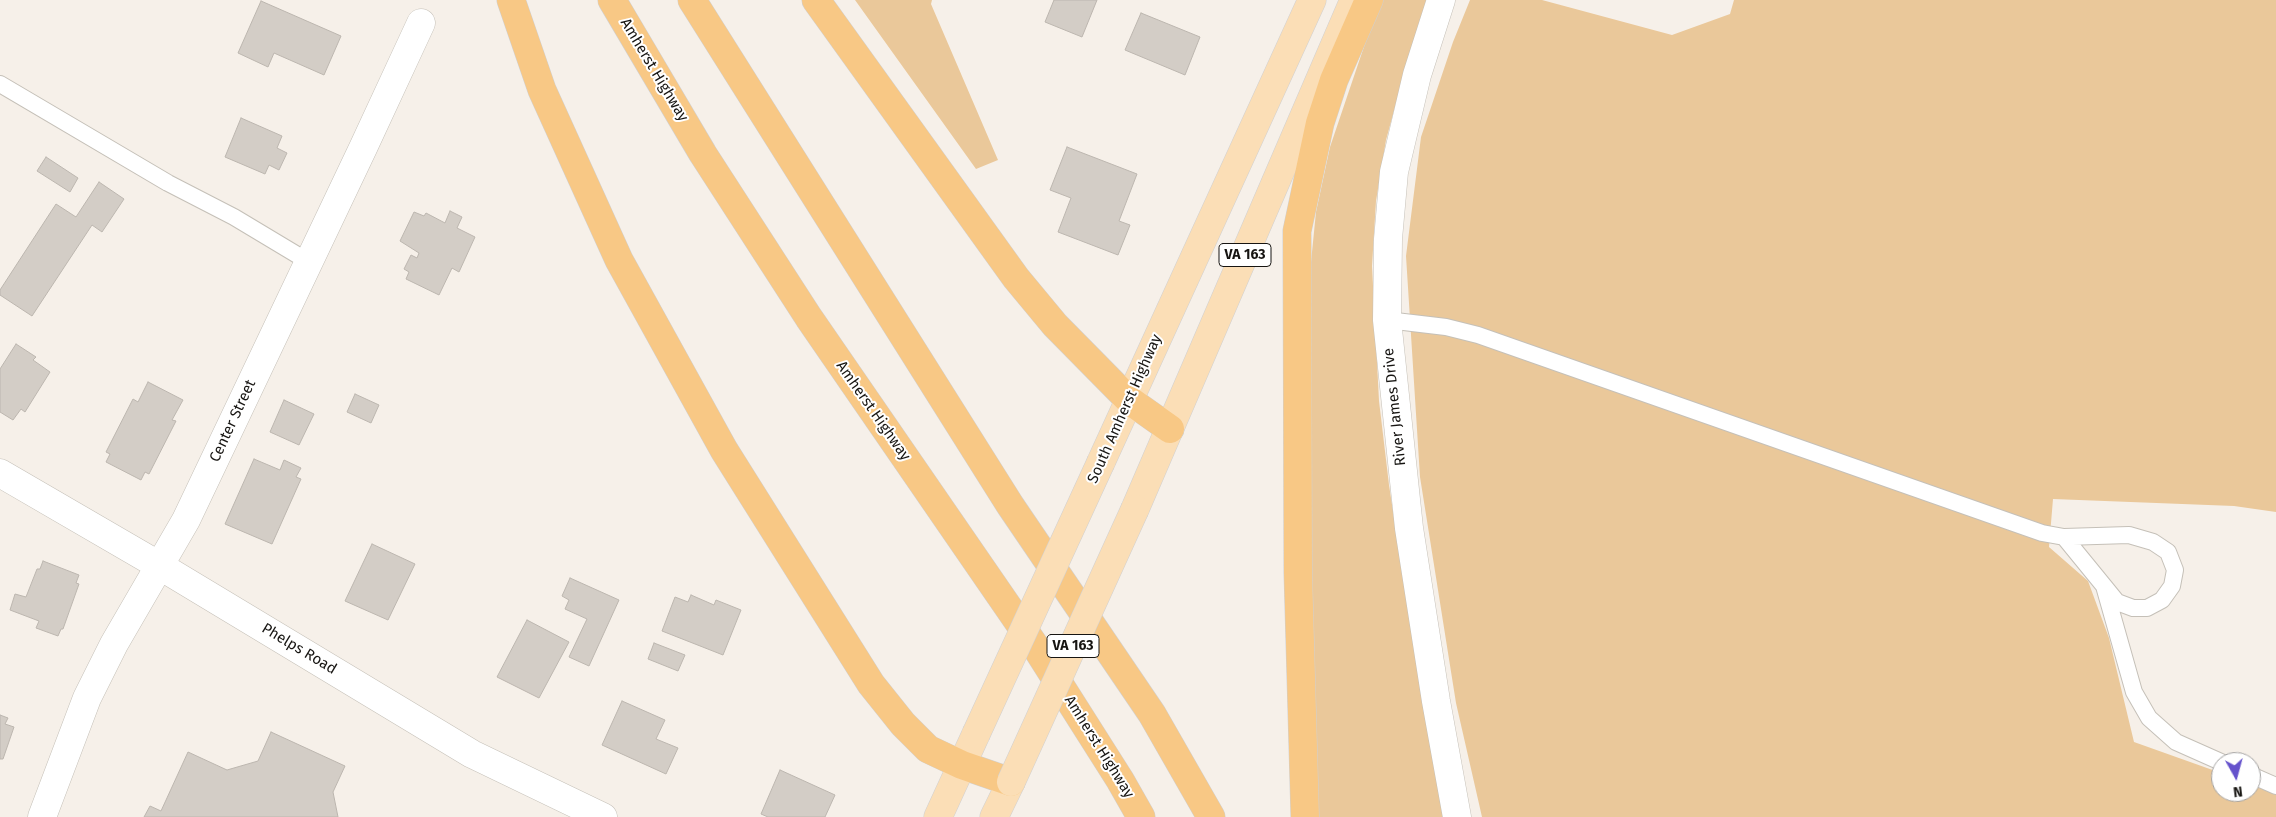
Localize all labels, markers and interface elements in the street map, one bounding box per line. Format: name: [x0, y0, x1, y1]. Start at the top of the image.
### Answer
street label: Amherst Highway: [616, 15, 692, 125]
road number: VA 163: [1219, 244, 1271, 266]
street label: South Amherst Highway: [1084, 332, 1166, 486]
street label: River James Drive: [1380, 347, 1410, 467]
street label: Amherst Highway: [832, 358, 914, 464]
street label: Center Street: [206, 377, 260, 465]
street label: Phelps Road: [258, 620, 340, 678]
road number: VA 163: [1047, 634, 1099, 658]
street label: Amherst Highway: [1060, 692, 1138, 802]
north arrow: [2211, 752, 2261, 802]
text: N: [2232, 782, 2243, 800]

